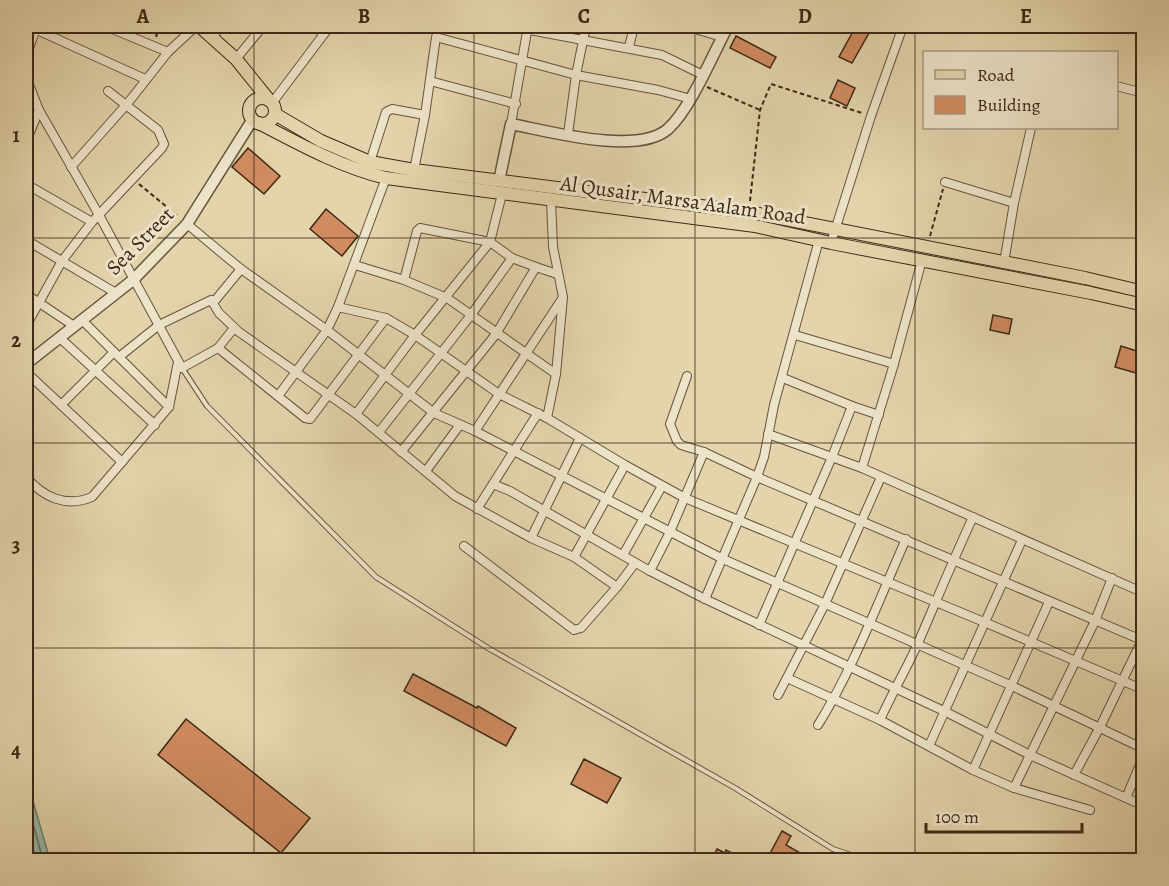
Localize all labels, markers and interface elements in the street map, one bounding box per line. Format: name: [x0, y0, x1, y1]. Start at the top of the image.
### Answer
text: A: [136, 3, 150, 30]
text: B: [358, 3, 370, 30]
text: C: [578, 3, 590, 30]
text: D: [798, 3, 812, 30]
text: E: [1020, 3, 1032, 30]
legend: [923, 51, 1118, 129]
text: Road: [977, 63, 1015, 87]
text: Building: [977, 93, 1041, 117]
text: 1: [12, 122, 20, 149]
street label: Al Qusair, Marsa Aalam Road: [557, 169, 808, 231]
street label: Sea Street: [100, 201, 180, 281]
text: 2: [11, 327, 21, 354]
text: 3: [12, 532, 20, 559]
text: 4: [11, 737, 21, 764]
scale bar: [926, 796, 1082, 834]
text: 100 m: [935, 805, 979, 829]

